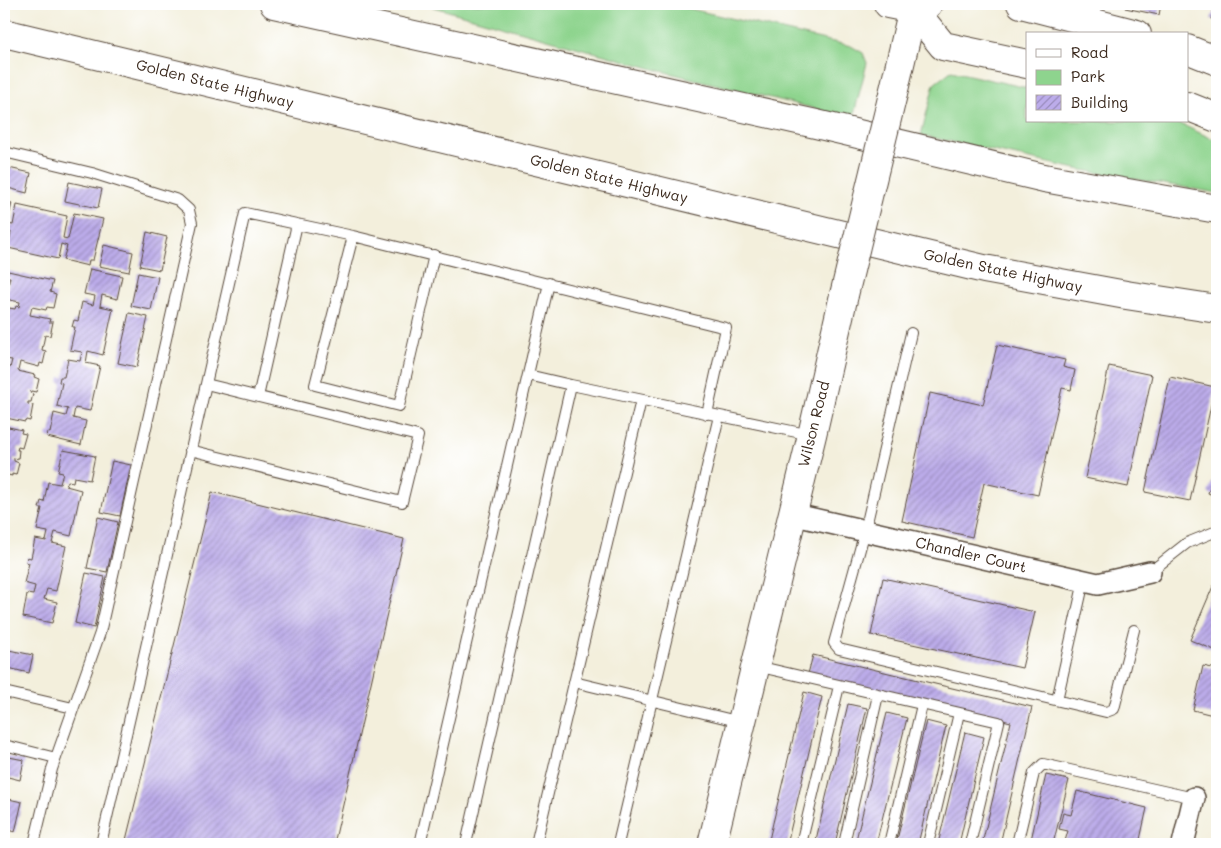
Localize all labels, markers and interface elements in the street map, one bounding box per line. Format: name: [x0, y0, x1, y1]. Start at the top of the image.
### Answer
legend: [1026, 32, 1188, 122]
text: Road: [1071, 42, 1108, 62]
street label: Golden State Highway: [134, 54, 296, 112]
text: Park: [1071, 66, 1105, 86]
text: Building: [1071, 92, 1128, 112]
street label: Golden State Highway: [528, 149, 690, 207]
street label: Golden State Highway: [922, 243, 1085, 297]
street label: Wilson Road: [793, 379, 833, 469]
street label: Chandler Court: [914, 531, 1029, 577]

